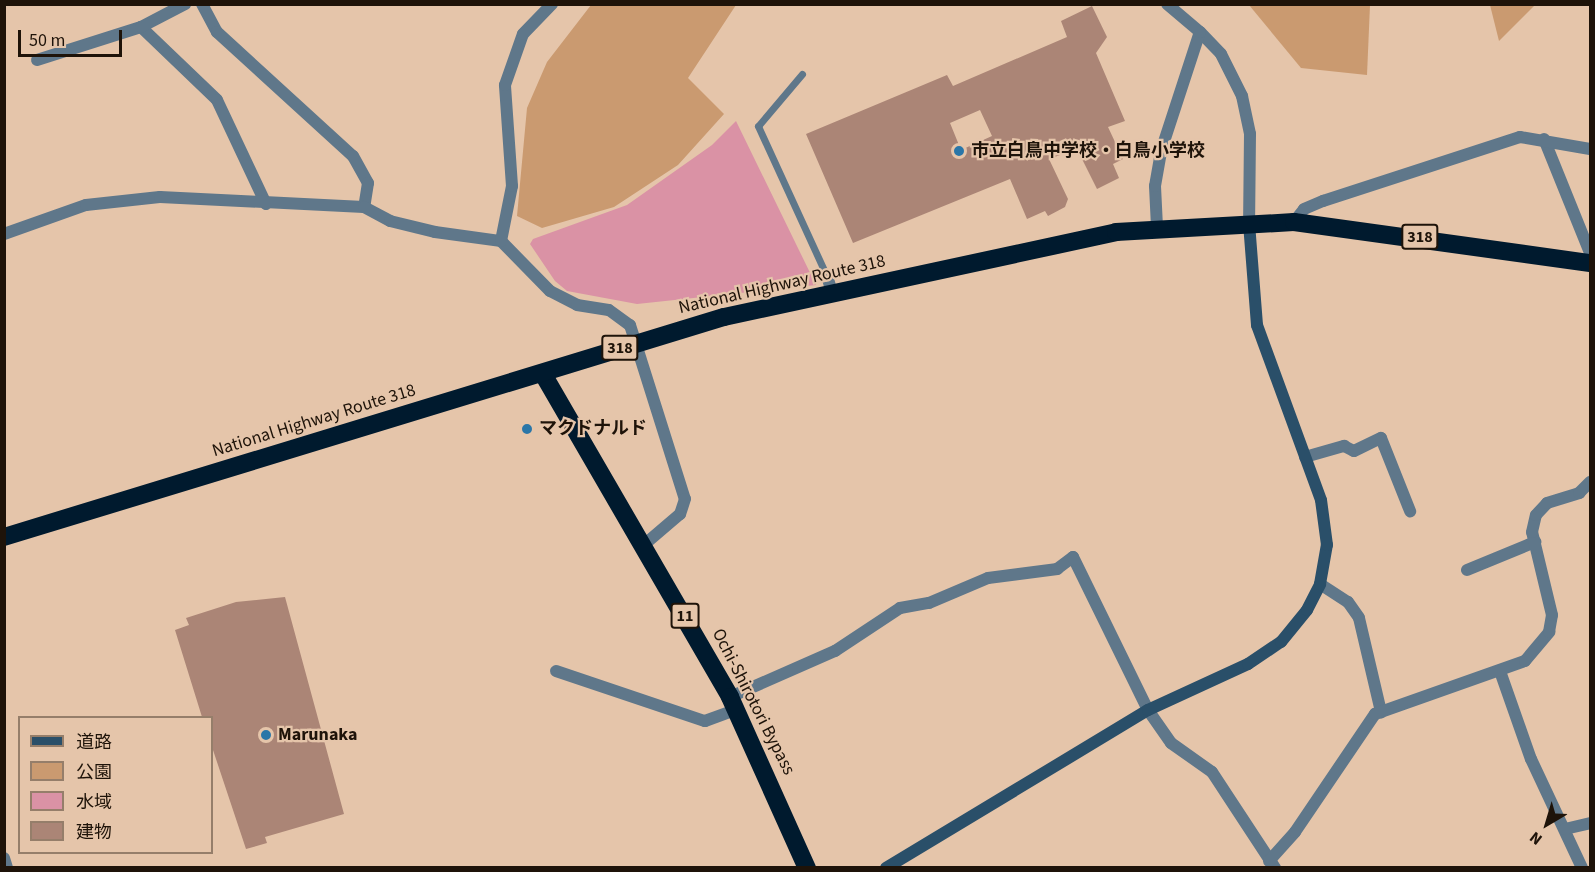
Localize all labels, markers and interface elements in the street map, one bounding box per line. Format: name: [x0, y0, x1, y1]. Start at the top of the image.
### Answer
scale bar: [21, 18, 124, 56]
text: 50 m: [29, 28, 65, 53]
place label: 市立白鳥中学校・白鳥小学校: [971, 140, 1205, 162]
marker: 市立白鳥中学校・白鳥小学校: [952, 144, 966, 158]
road number: 318: [1400, 224, 1440, 250]
street label: National Highway Route 318: [677, 251, 887, 319]
road number: 318: [600, 335, 640, 361]
street label: National Highway Route 318: [210, 380, 418, 462]
place label: マクドナルド: [539, 418, 647, 440]
marker: マクドナルド: [520, 422, 534, 436]
road number: 11: [670, 603, 700, 629]
street label: Ochi-Shirotori Bypass: [707, 625, 799, 779]
legend: [18, 716, 213, 854]
place label: Marunaka: [278, 724, 358, 746]
marker: Marunaka: [259, 728, 273, 742]
text: 道路: [76, 730, 112, 755]
text: 公園: [76, 760, 112, 785]
text: 水域: [76, 790, 112, 815]
north arrow: [1517, 794, 1577, 854]
text: 建物: [76, 820, 112, 845]
text: N: [1525, 826, 1547, 850]

